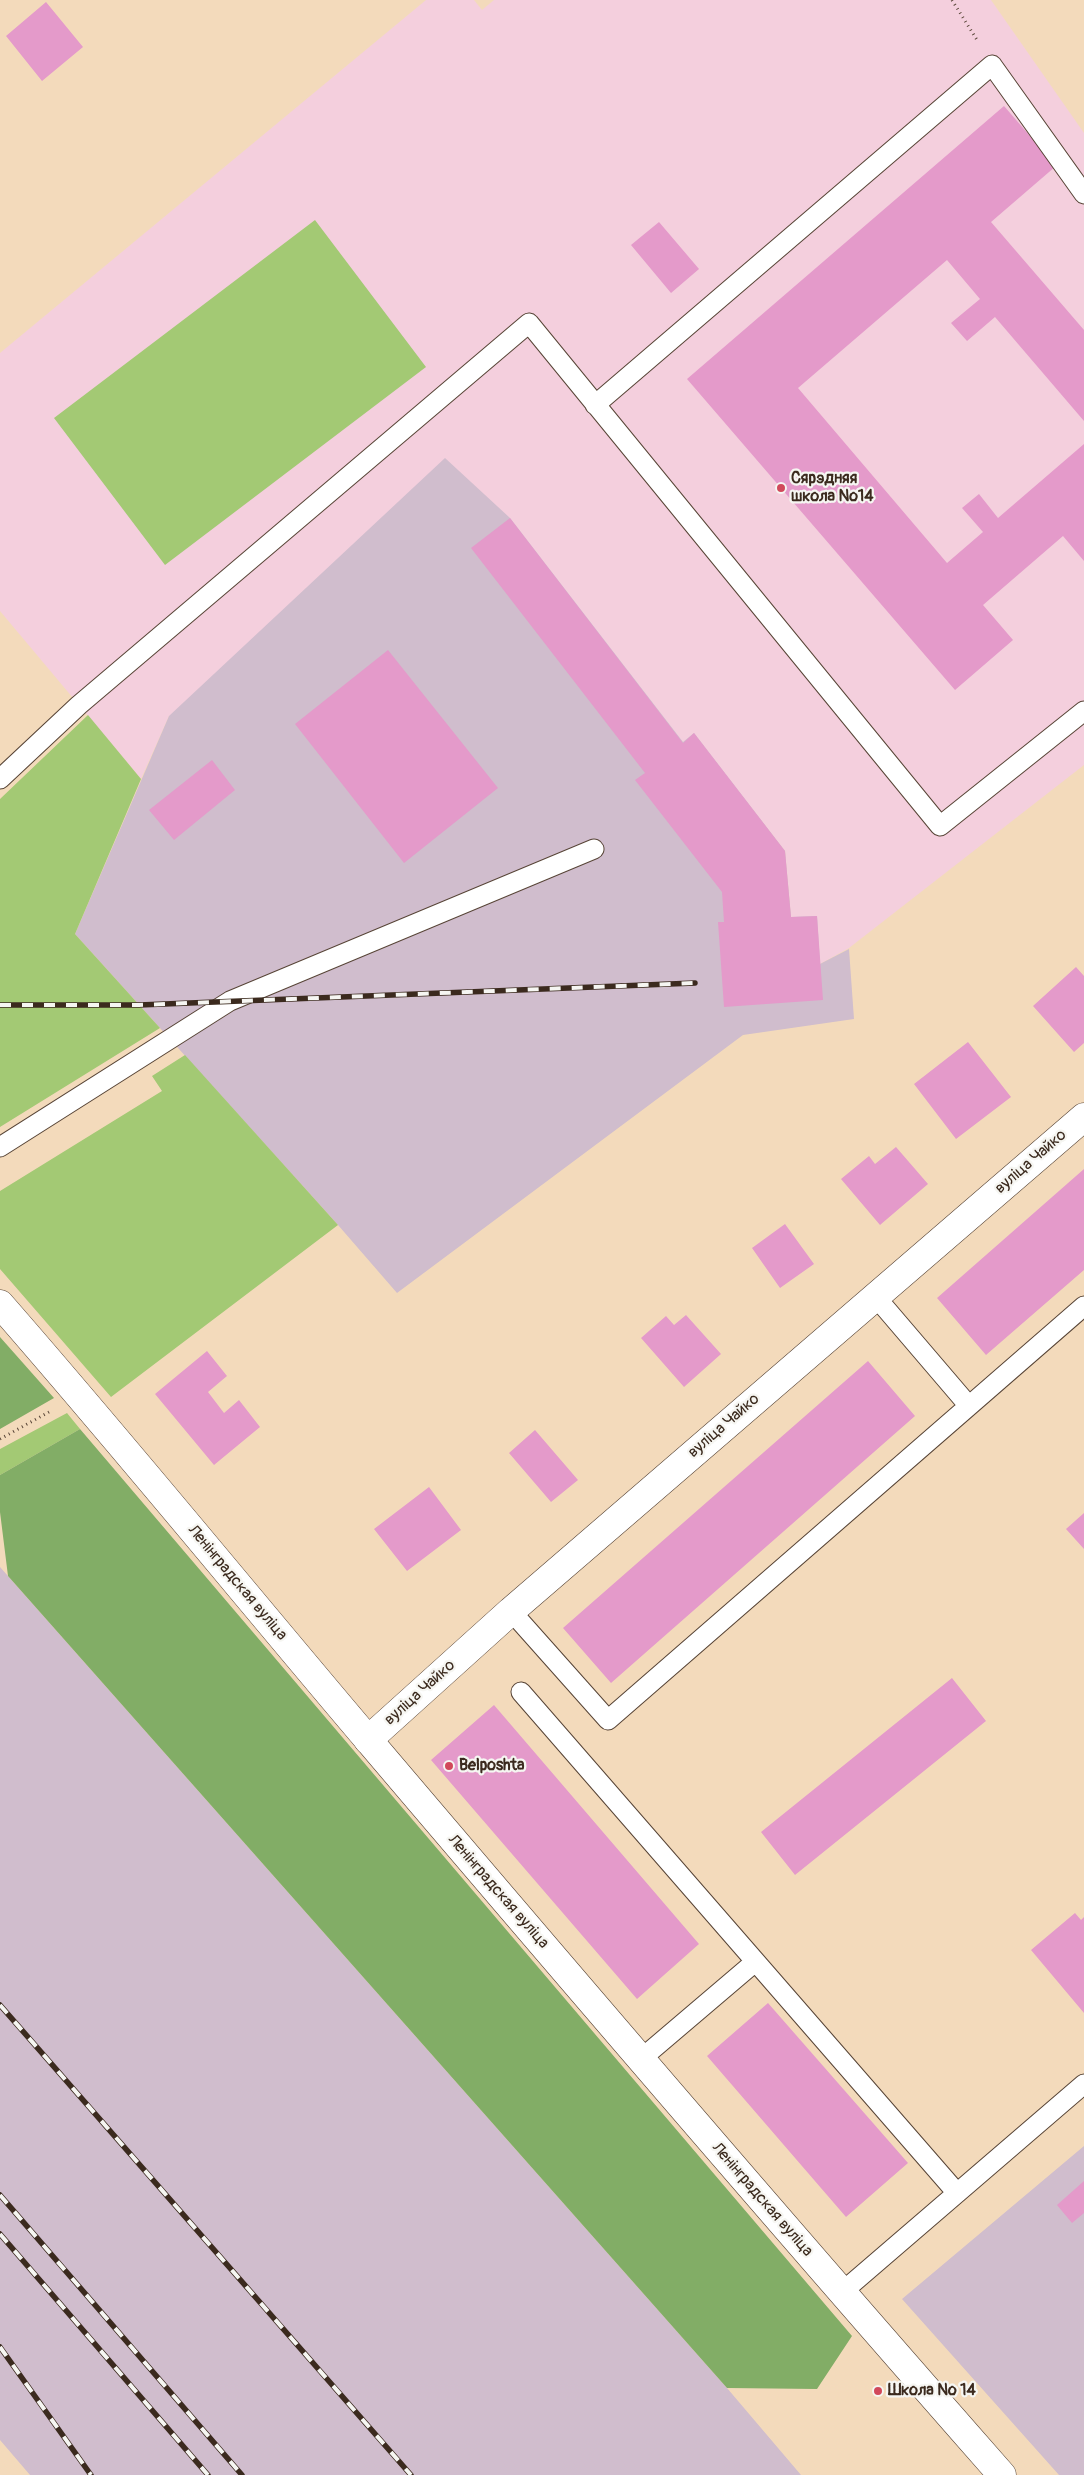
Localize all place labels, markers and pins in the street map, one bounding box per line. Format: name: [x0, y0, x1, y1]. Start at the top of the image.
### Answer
place label: Сярэдняя школа №14: [791, 469, 873, 507]
marker: Сярэдняя школа №14: [775, 482, 787, 494]
place label: Belposhta: [459, 1756, 524, 1776]
marker: Belposhta: [443, 1760, 455, 1772]
place label: Школа № 14: [888, 2381, 976, 2401]
marker: Школа № 14: [872, 2385, 884, 2397]

